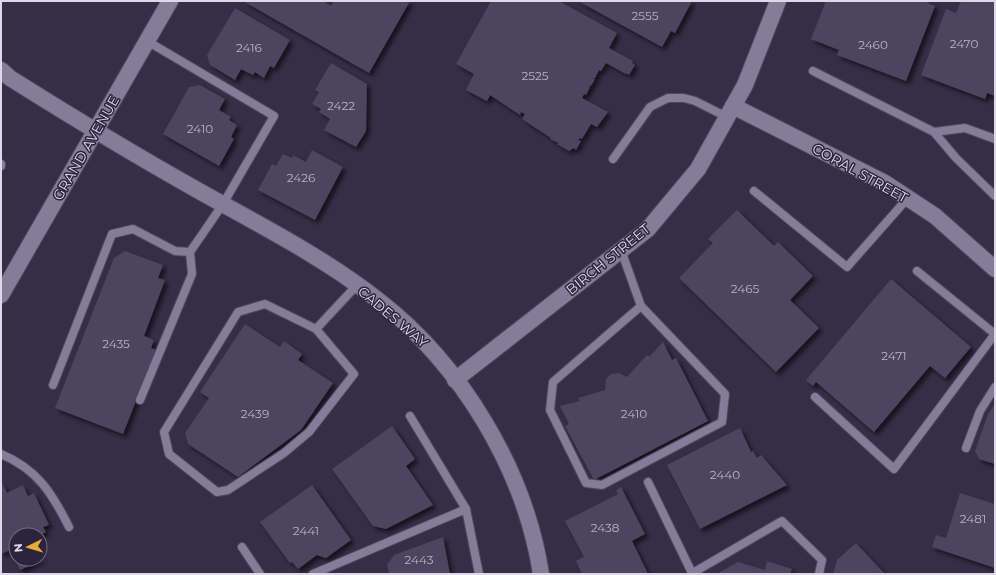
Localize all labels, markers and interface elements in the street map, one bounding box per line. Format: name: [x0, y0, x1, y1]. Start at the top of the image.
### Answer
house number: 2555: [631, 8, 659, 23]
house number: 2470: [950, 36, 978, 51]
house number: 2460: [858, 37, 888, 52]
house number: 2416: [236, 40, 262, 55]
house number: 2525: [521, 68, 549, 83]
street label: GRAND AVENUE: [49, 92, 123, 204]
house number: 2422: [327, 98, 355, 113]
house number: 2410: [187, 121, 213, 136]
street label: CORAL STREET: [809, 139, 911, 207]
house number: 2426: [287, 170, 315, 185]
street label: BIRCH STREET: [562, 220, 654, 298]
house number: 2465: [731, 281, 759, 296]
street label: CADES WAY: [354, 282, 432, 352]
house number: 2435: [102, 336, 130, 351]
house number: 2471: [881, 348, 907, 363]
house number: 2439: [241, 406, 269, 421]
house number: 2410: [621, 406, 647, 421]
house number: 2440: [710, 467, 740, 482]
house number: 2481: [960, 511, 986, 526]
house number: 2438: [591, 520, 620, 535]
house number: 2441: [293, 523, 319, 538]
north arrow: [8, 527, 48, 567]
text: N: [11, 543, 25, 553]
house number: 2443: [405, 552, 434, 567]

